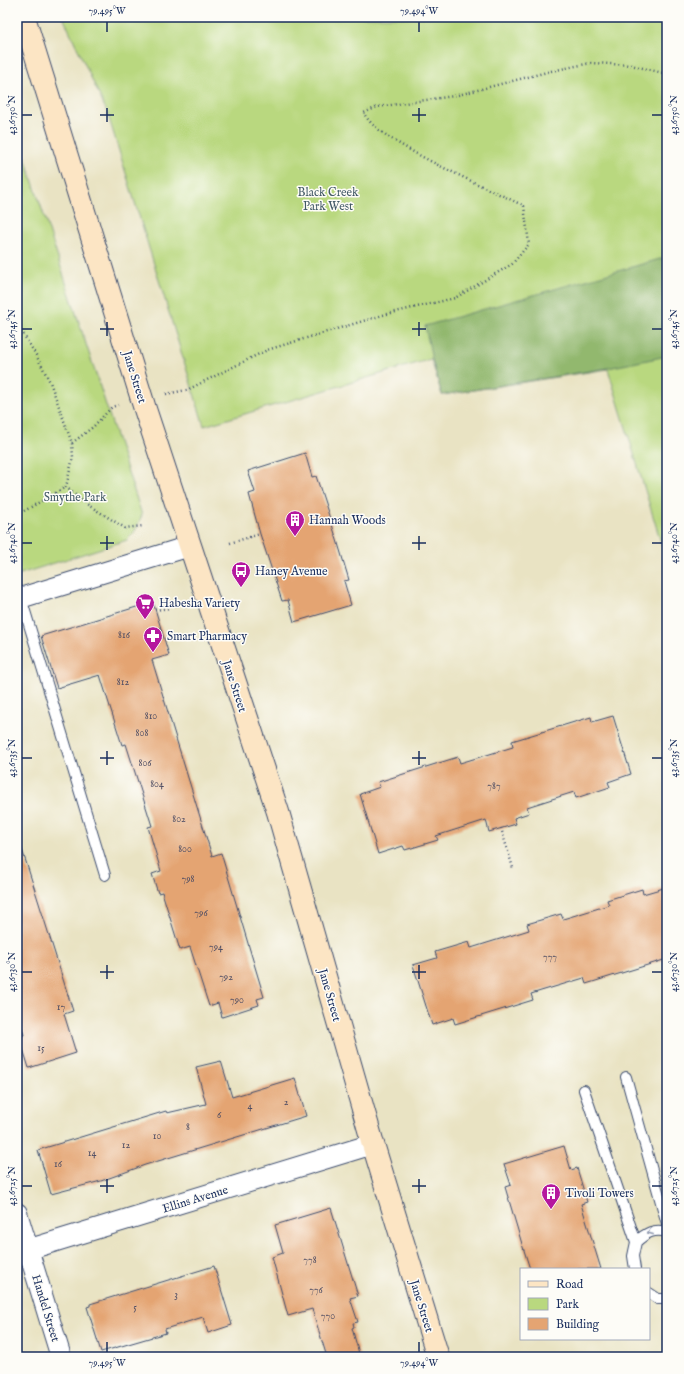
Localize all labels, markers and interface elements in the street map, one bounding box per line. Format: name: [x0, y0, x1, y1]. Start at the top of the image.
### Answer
text: 79.495°W: [89, 5, 126, 18]
text: 79.494°W: [400, 5, 438, 18]
text: 43.6750°N: [6, 95, 19, 135]
text: 43.6750°N: [668, 95, 681, 135]
park label: Black Creek Park West: [298, 185, 359, 214]
text: 43.6745°N: [6, 309, 19, 349]
text: 43.6745°N: [668, 309, 681, 349]
street label: Jane Street: [118, 347, 150, 406]
park label: Smythe Park: [44, 490, 107, 505]
building icon: Hannah Woods: [284, 509, 306, 537]
place label: Hannah Woods: [309, 513, 386, 528]
text: 43.6740°N: [6, 522, 19, 564]
text: 43.6740°N: [668, 522, 681, 564]
bus stop icon: Haney Avenue: [230, 560, 252, 588]
place label: Haney Avenue: [255, 564, 328, 579]
supermarket icon: Habesha Variety: [134, 592, 156, 620]
place label: Habesha Variety: [159, 596, 240, 611]
pharmacy icon: Smart Pharmacy: [142, 625, 164, 653]
house number: 816: [118, 629, 131, 642]
place label: Smart Pharmacy: [167, 629, 247, 644]
street label: Jane Street: [217, 656, 250, 715]
house number: 812: [117, 676, 129, 689]
house number: 810: [145, 710, 157, 723]
house number: 808: [136, 727, 148, 740]
text: 43.6735°N: [6, 738, 19, 777]
text: 43.6735°N: [668, 738, 681, 777]
house number: 806: [138, 757, 152, 770]
house number: 804: [150, 778, 164, 791]
house number: 787: [487, 780, 501, 793]
house number: 802: [172, 813, 186, 826]
house number: 800: [178, 843, 192, 856]
house number: 798: [182, 873, 195, 886]
house number: 796: [194, 907, 208, 920]
house number: 794: [209, 941, 223, 954]
house number: 777: [543, 951, 557, 964]
text: 43.6730°N: [6, 952, 19, 992]
text: 43.6730°N: [668, 952, 681, 992]
street label: Jane Street: [313, 965, 344, 1023]
house number: 792: [219, 971, 233, 984]
house number: 790: [230, 994, 244, 1007]
house number: 17: [57, 1001, 66, 1014]
house number: 15: [37, 1042, 45, 1055]
house number: 2: [284, 1096, 289, 1109]
house number: 4: [248, 1100, 253, 1113]
house number: 6: [217, 1109, 222, 1122]
house number: 8: [186, 1121, 190, 1134]
house number: 10: [153, 1130, 161, 1143]
house number: 12: [122, 1139, 131, 1152]
house number: 14: [88, 1147, 96, 1160]
house number: 16: [54, 1158, 63, 1171]
text: 43.6725°N: [6, 1166, 19, 1206]
text: 43.6725°N: [668, 1166, 681, 1206]
street label: Ellins Avenue: [160, 1182, 230, 1217]
building icon: Tivoli Towers: [540, 1182, 562, 1210]
place label: Tivoli Towers: [565, 1186, 634, 1201]
one-way arrow: [647, 1227, 655, 1235]
house number: 778: [303, 1254, 317, 1267]
legend: [520, 1268, 650, 1340]
street label: Handel Street: [28, 1273, 63, 1344]
street label: Jane Street: [405, 1276, 437, 1335]
text: Road: [556, 1277, 584, 1292]
house number: 776: [309, 1284, 324, 1297]
house number: 3: [174, 1289, 178, 1302]
text: Park: [556, 1297, 579, 1312]
house number: 5: [133, 1301, 137, 1314]
house number: 770: [321, 1310, 335, 1323]
text: Building: [556, 1317, 600, 1332]
text: 79.495°W: [89, 1357, 126, 1370]
text: 79.494°W: [400, 1357, 438, 1370]

